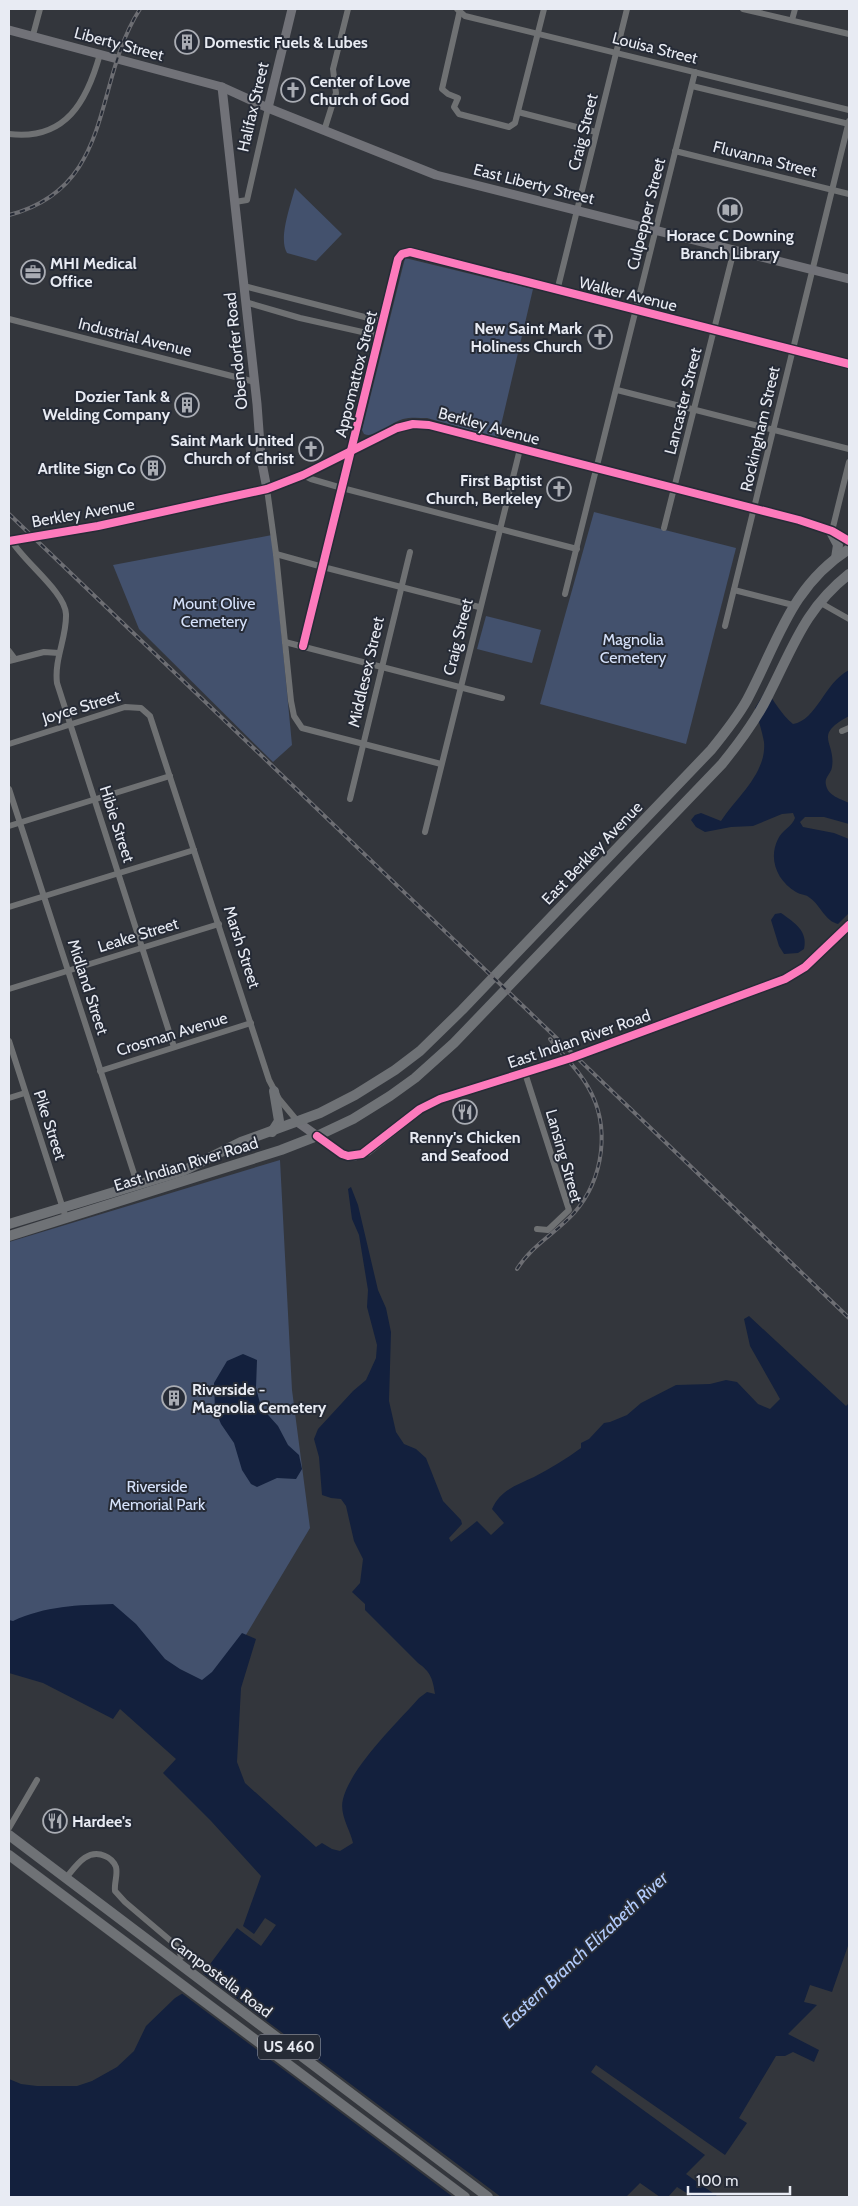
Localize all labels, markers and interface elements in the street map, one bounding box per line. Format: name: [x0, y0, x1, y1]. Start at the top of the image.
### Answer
street label: Liberty Street: [72, 23, 166, 65]
street label: Louisa Street: [610, 28, 700, 68]
building icon: Domestic Fuels & Lubes: [174, 29, 200, 55]
place label: Domestic Fuels & Lubes: [204, 33, 368, 52]
street label: Halifax Street: [233, 60, 273, 154]
place label: Center of Love Church of God: [310, 72, 410, 109]
church icon: Center of Love Church of God: [280, 77, 306, 103]
street label: Craig Street: [564, 91, 602, 172]
street label: Fluvanna Street: [711, 137, 819, 181]
street label: Culpepper Street: [623, 155, 669, 272]
street label: East Liberty Street: [472, 160, 597, 208]
library icon: Horace C Downing Branch Library: [717, 197, 743, 223]
place label: Horace C Downing Branch Library: [666, 226, 794, 263]
place label: MHI Medical Office: [50, 254, 137, 291]
office icon: MHI Medical Office: [20, 259, 46, 285]
street label: Walker Avenue: [577, 273, 679, 315]
street label: Obendorfer Road: [220, 291, 252, 411]
street label: Appomattox Street: [331, 308, 381, 439]
street label: Industrial Avenue: [76, 314, 194, 360]
place label: New Saint Mark Holiness Church: [471, 319, 582, 356]
church icon: New Saint Mark Holiness Church: [587, 324, 613, 350]
street label: Lancaster Street: [661, 345, 706, 456]
street label: Rockingham Street: [736, 364, 784, 493]
place label: Dozier Tank & Welding Company: [43, 387, 170, 424]
building icon: Dozier Tank & Welding Company: [174, 392, 200, 418]
street label: Berkley Avenue: [436, 403, 542, 449]
place label: Saint Mark United Church of Christ: [170, 431, 294, 468]
church icon: Saint Mark United Church of Christ: [298, 436, 324, 462]
building icon: Artlite Sign Co: [140, 455, 166, 481]
place label: Artlite Sign Co: [38, 459, 136, 478]
place label: First Baptist Church, Berkeley: [426, 471, 542, 508]
church icon: First Baptist Church, Berkeley: [546, 476, 572, 502]
street label: Berkley Avenue: [30, 495, 136, 531]
park label: Mount Olive Cemetery: [172, 594, 256, 631]
street label: Craig Street: [439, 596, 477, 677]
street label: Middlesex Street: [344, 614, 388, 729]
park label: Magnolia Cemetery: [600, 630, 666, 667]
street label: Joyce Street: [39, 686, 123, 728]
street label: Hibie Street: [96, 783, 139, 865]
street label: East Berkley Avenue: [538, 797, 646, 909]
street label: Marsh Street: [220, 903, 264, 991]
street label: Leake Street: [95, 914, 181, 956]
street label: Midland Street: [64, 937, 113, 1038]
street label: East Indian River Road: [505, 1006, 653, 1072]
street label: Crosman Avenue: [114, 1008, 230, 1060]
street label: Pike Street: [30, 1088, 70, 1163]
restaurant icon: Renny's Chicken and Seafood: [452, 1099, 478, 1125]
street label: Lansing Street: [542, 1107, 587, 1205]
place label: Renny's Chicken and Seafood: [409, 1128, 521, 1165]
street label: East Indian River Road: [112, 1133, 260, 1195]
place label: Riverside - Magnolia Cemetery: [192, 1380, 327, 1417]
building icon: Riverside - Magnolia Cemetery: [161, 1385, 187, 1411]
park label: Riverside Memorial Park: [109, 1477, 206, 1514]
restaurant icon: Hardee's: [42, 1808, 68, 1834]
place label: Hardee's: [72, 1812, 132, 1831]
water label: Eastern Branch Elizabeth River: [497, 1866, 674, 2033]
street label: Campostella Road: [166, 1932, 276, 2022]
road number: US 460: [258, 2034, 320, 2060]
scale bar: [688, 2164, 790, 2196]
text: 100 m: [696, 2172, 738, 2190]

